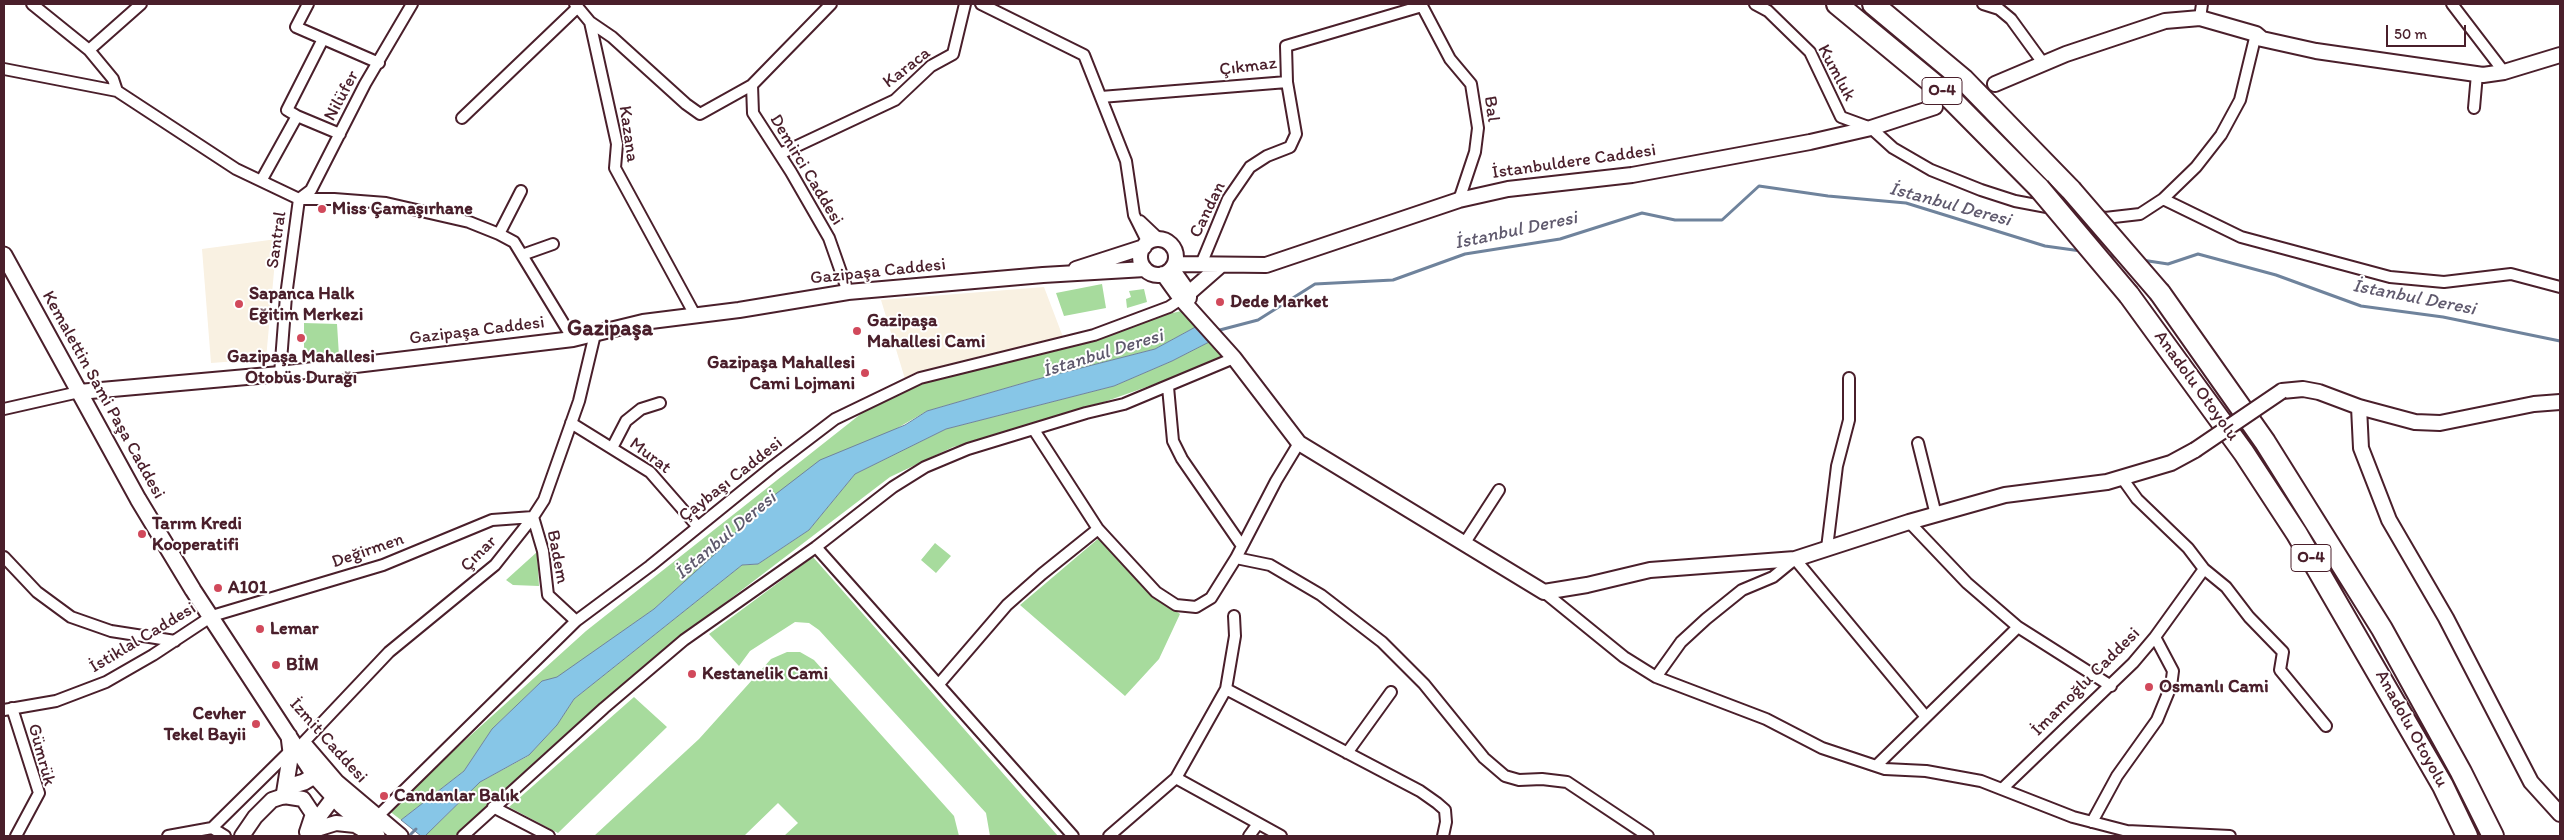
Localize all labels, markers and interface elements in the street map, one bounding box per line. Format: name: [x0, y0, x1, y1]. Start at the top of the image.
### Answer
scale bar: [2389, 15, 2469, 47]
text: 50 m: [2394, 25, 2427, 43]
street label: Kumluk: [1812, 41, 1860, 105]
street label: Karaca: [879, 43, 935, 93]
street label: Çıkmaz: [1218, 53, 1278, 81]
street label: Nilüfer: [320, 67, 364, 125]
road number: O-4: [1922, 78, 1962, 104]
street label: Bal: [1478, 95, 1504, 123]
street label: Kazana: [613, 104, 643, 164]
street label: Demirci Caddesi: [764, 111, 848, 229]
street label: İstanbuldere Caddesi: [1491, 140, 1657, 184]
street label: Candan: [1185, 178, 1231, 242]
water label: İstanbul Deresi: [1887, 178, 2013, 232]
place label: Miss Çamaşırhane: [332, 198, 473, 220]
marker: Miss Çamaşırhane: [316, 203, 328, 215]
water label: İstanbul Deresi: [1453, 207, 1579, 255]
street label: Santral: [262, 210, 292, 270]
street label: Gazipaşa Caddesi: [809, 254, 947, 290]
water label: İstanbul Deresi: [2351, 275, 2477, 321]
place label: Sapanca Halk Eğitim Merkezi: [249, 283, 363, 326]
street label: Kemalettin Sami Paşa Caddesi: [37, 287, 169, 503]
place label: Dede Market: [1230, 291, 1328, 313]
marker: Dede Market: [1214, 296, 1226, 308]
marker: Sapanca Halk Eğitim Merkezi: [233, 298, 245, 310]
place label: Gazipaşa Mahallesi Cami: [867, 310, 985, 352]
street label: Gazipaşa Caddesi: [408, 312, 546, 350]
district label: Gazipaşa: [567, 316, 653, 342]
marker: Gazipaşa Mahallesi Cami: [851, 325, 863, 337]
water label: İstanbul Deresi: [1040, 325, 1166, 383]
street label: Anadolu Otoyolu: [2149, 327, 2243, 445]
marker: Gazipaşa Mahallesi Otobüs Durağı: [295, 332, 307, 344]
place label: Gazipaşa Mahallesi Otobüs Durağı: [227, 346, 375, 388]
place label: Gazipaşa Mahallesi Cami Lojmani: [707, 352, 855, 394]
marker: Gazipaşa Mahallesi Cami Lojmani: [859, 367, 871, 379]
street label: Murat: [625, 433, 675, 479]
street label: Çaybaşı Caddesi: [675, 433, 787, 527]
water label: İstanbul Deresi: [671, 487, 781, 585]
place label: Tarım Kredi Kooperatifi: [152, 513, 242, 556]
marker: Tarım Kredi Kooperatifi: [136, 528, 148, 540]
street label: Badem: [541, 528, 573, 586]
street label: Değirmen: [329, 529, 407, 573]
street label: Çınar: [456, 531, 502, 577]
road number: O-4: [2291, 544, 2331, 572]
place label: A101: [228, 577, 267, 599]
marker: A101: [212, 582, 224, 594]
street label: İstiklal Caddesi: [86, 598, 200, 678]
place label: Lemar: [270, 618, 318, 640]
marker: Lemar: [254, 623, 266, 635]
street label: İmamoğlu Caddesi: [2027, 623, 2145, 741]
place label: BİM: [286, 654, 319, 676]
marker: BİM: [270, 659, 282, 671]
place label: Kestanelik Cami: [702, 663, 828, 685]
street label: Anadolu Otoyolu: [2370, 667, 2452, 791]
marker: Kestanelik Cami: [686, 668, 698, 680]
place label: Osmanlı Cami: [2159, 676, 2269, 698]
marker: Osmanlı Cami: [2143, 681, 2155, 693]
street label: İzmit Caddesi: [284, 694, 372, 788]
place label: Cevher Tekel Bayii: [164, 703, 246, 746]
marker: Cevher Tekel Bayii: [250, 718, 262, 730]
street label: Gümrük: [22, 722, 60, 788]
place label: Candanlar Balık: [394, 785, 519, 807]
marker: Candanlar Balık: [378, 790, 390, 802]

